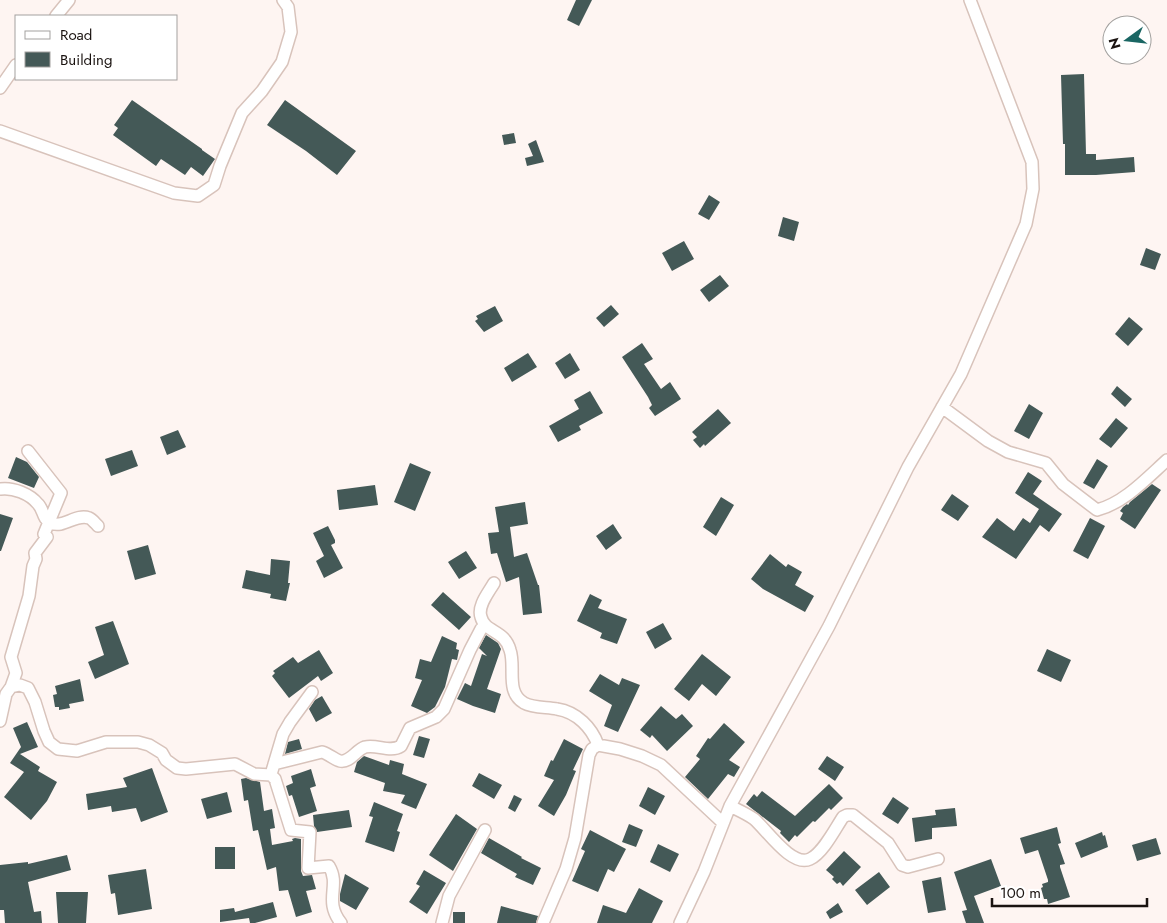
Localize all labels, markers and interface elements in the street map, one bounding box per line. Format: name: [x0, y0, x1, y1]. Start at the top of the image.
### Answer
legend: [15, 15, 178, 80]
north arrow: [1102, 15, 1152, 65]
text: Road: [60, 24, 92, 46]
text: N: [1103, 35, 1126, 51]
text: Building: [60, 49, 112, 71]
scale bar: [992, 876, 1147, 908]
text: 100 m: [1000, 882, 1041, 904]

